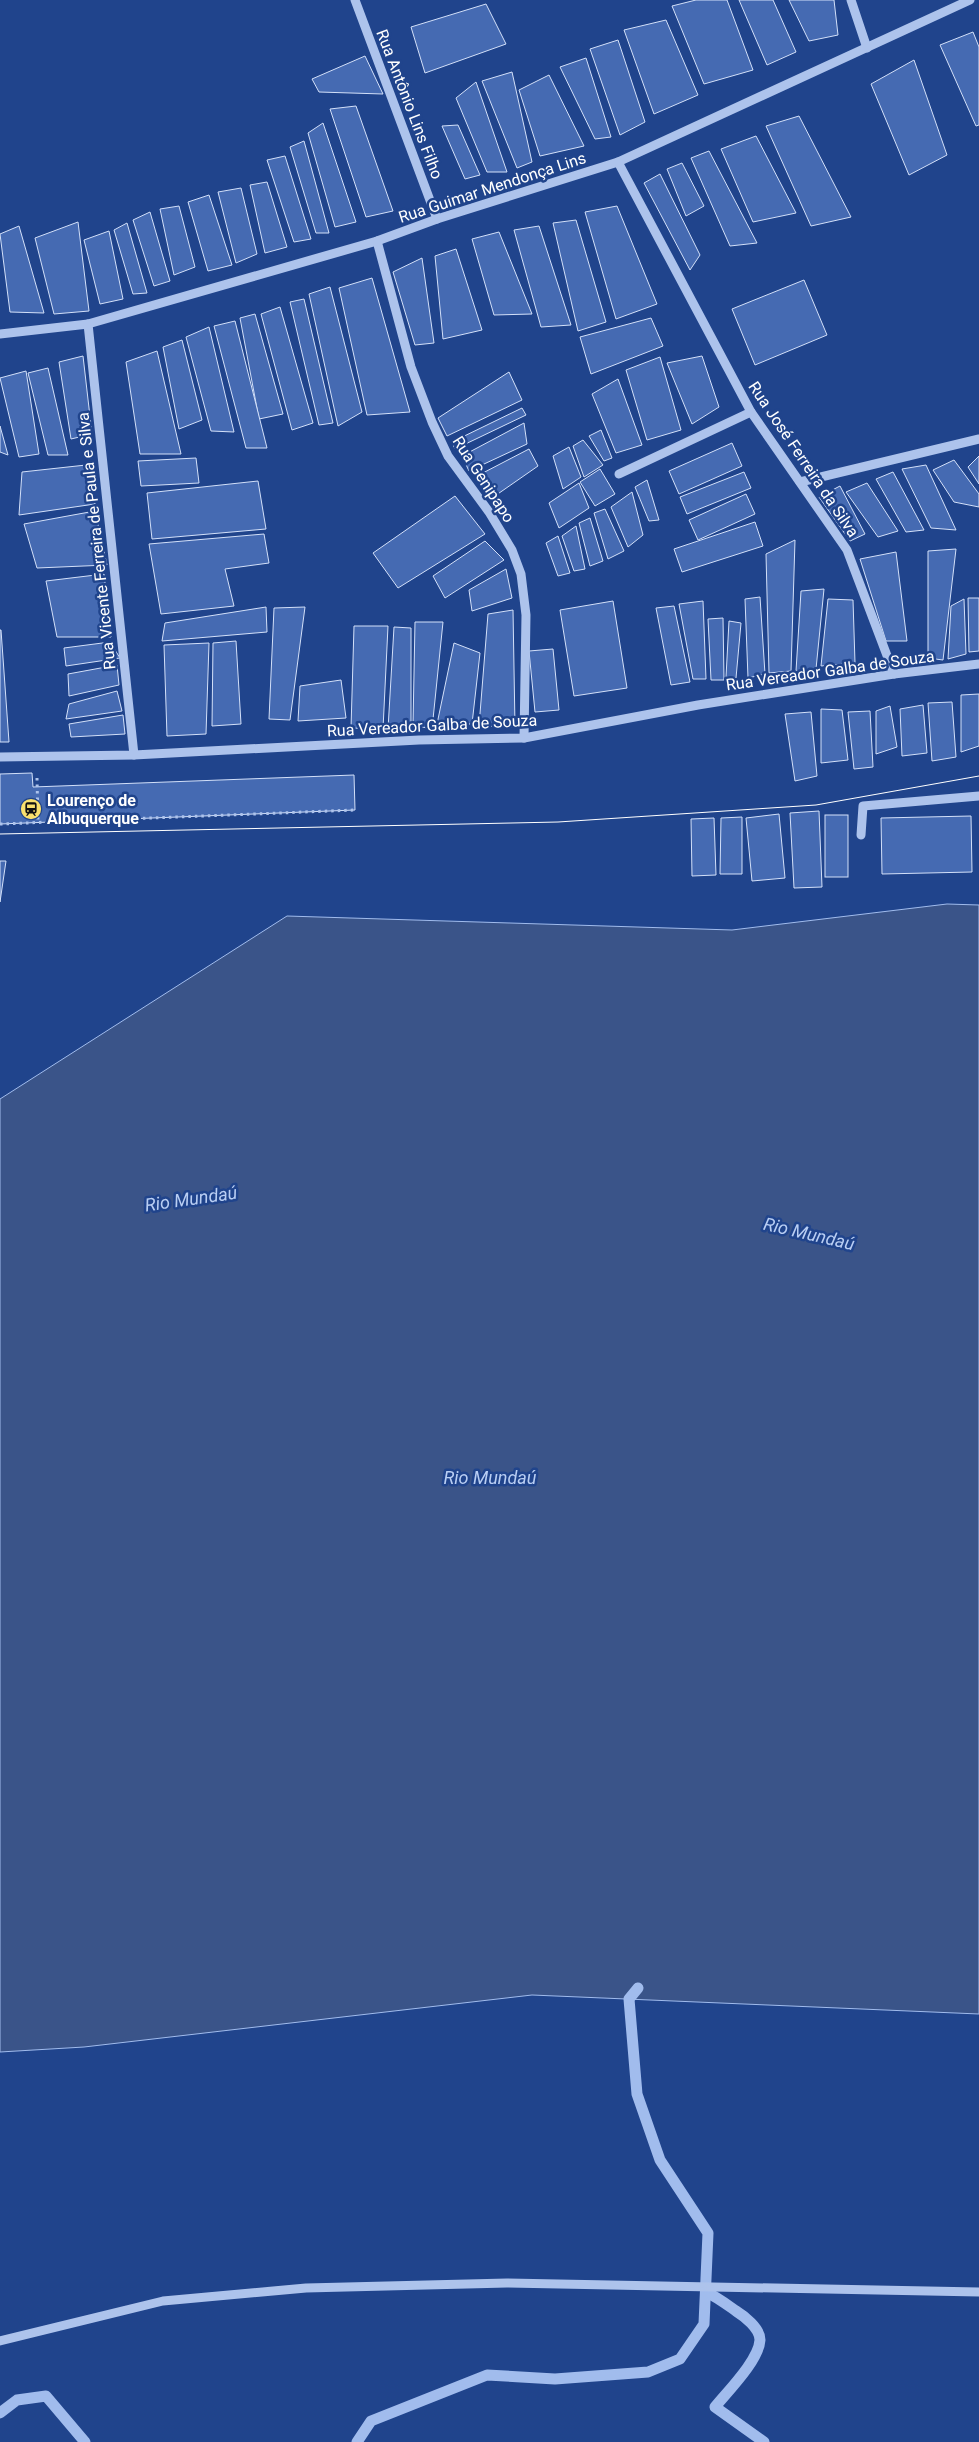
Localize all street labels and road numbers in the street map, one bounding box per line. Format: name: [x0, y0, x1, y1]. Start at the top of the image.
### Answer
street label: Rua Antônio Lins Filho: [372, 27, 447, 182]
street label: Rua Guimar Mendonça Lins: [396, 148, 588, 227]
street label: Rua José Ferreira da Silva: [744, 378, 863, 541]
street label: Rua Vicente Ferreira de Paula e Silva: [74, 411, 119, 670]
street label: Rua Genipapo: [449, 432, 519, 526]
street label: Rua Vereador Galba de Souza: [725, 646, 936, 695]
street label: Rua Vereador Galba de Souza: [326, 711, 538, 740]

